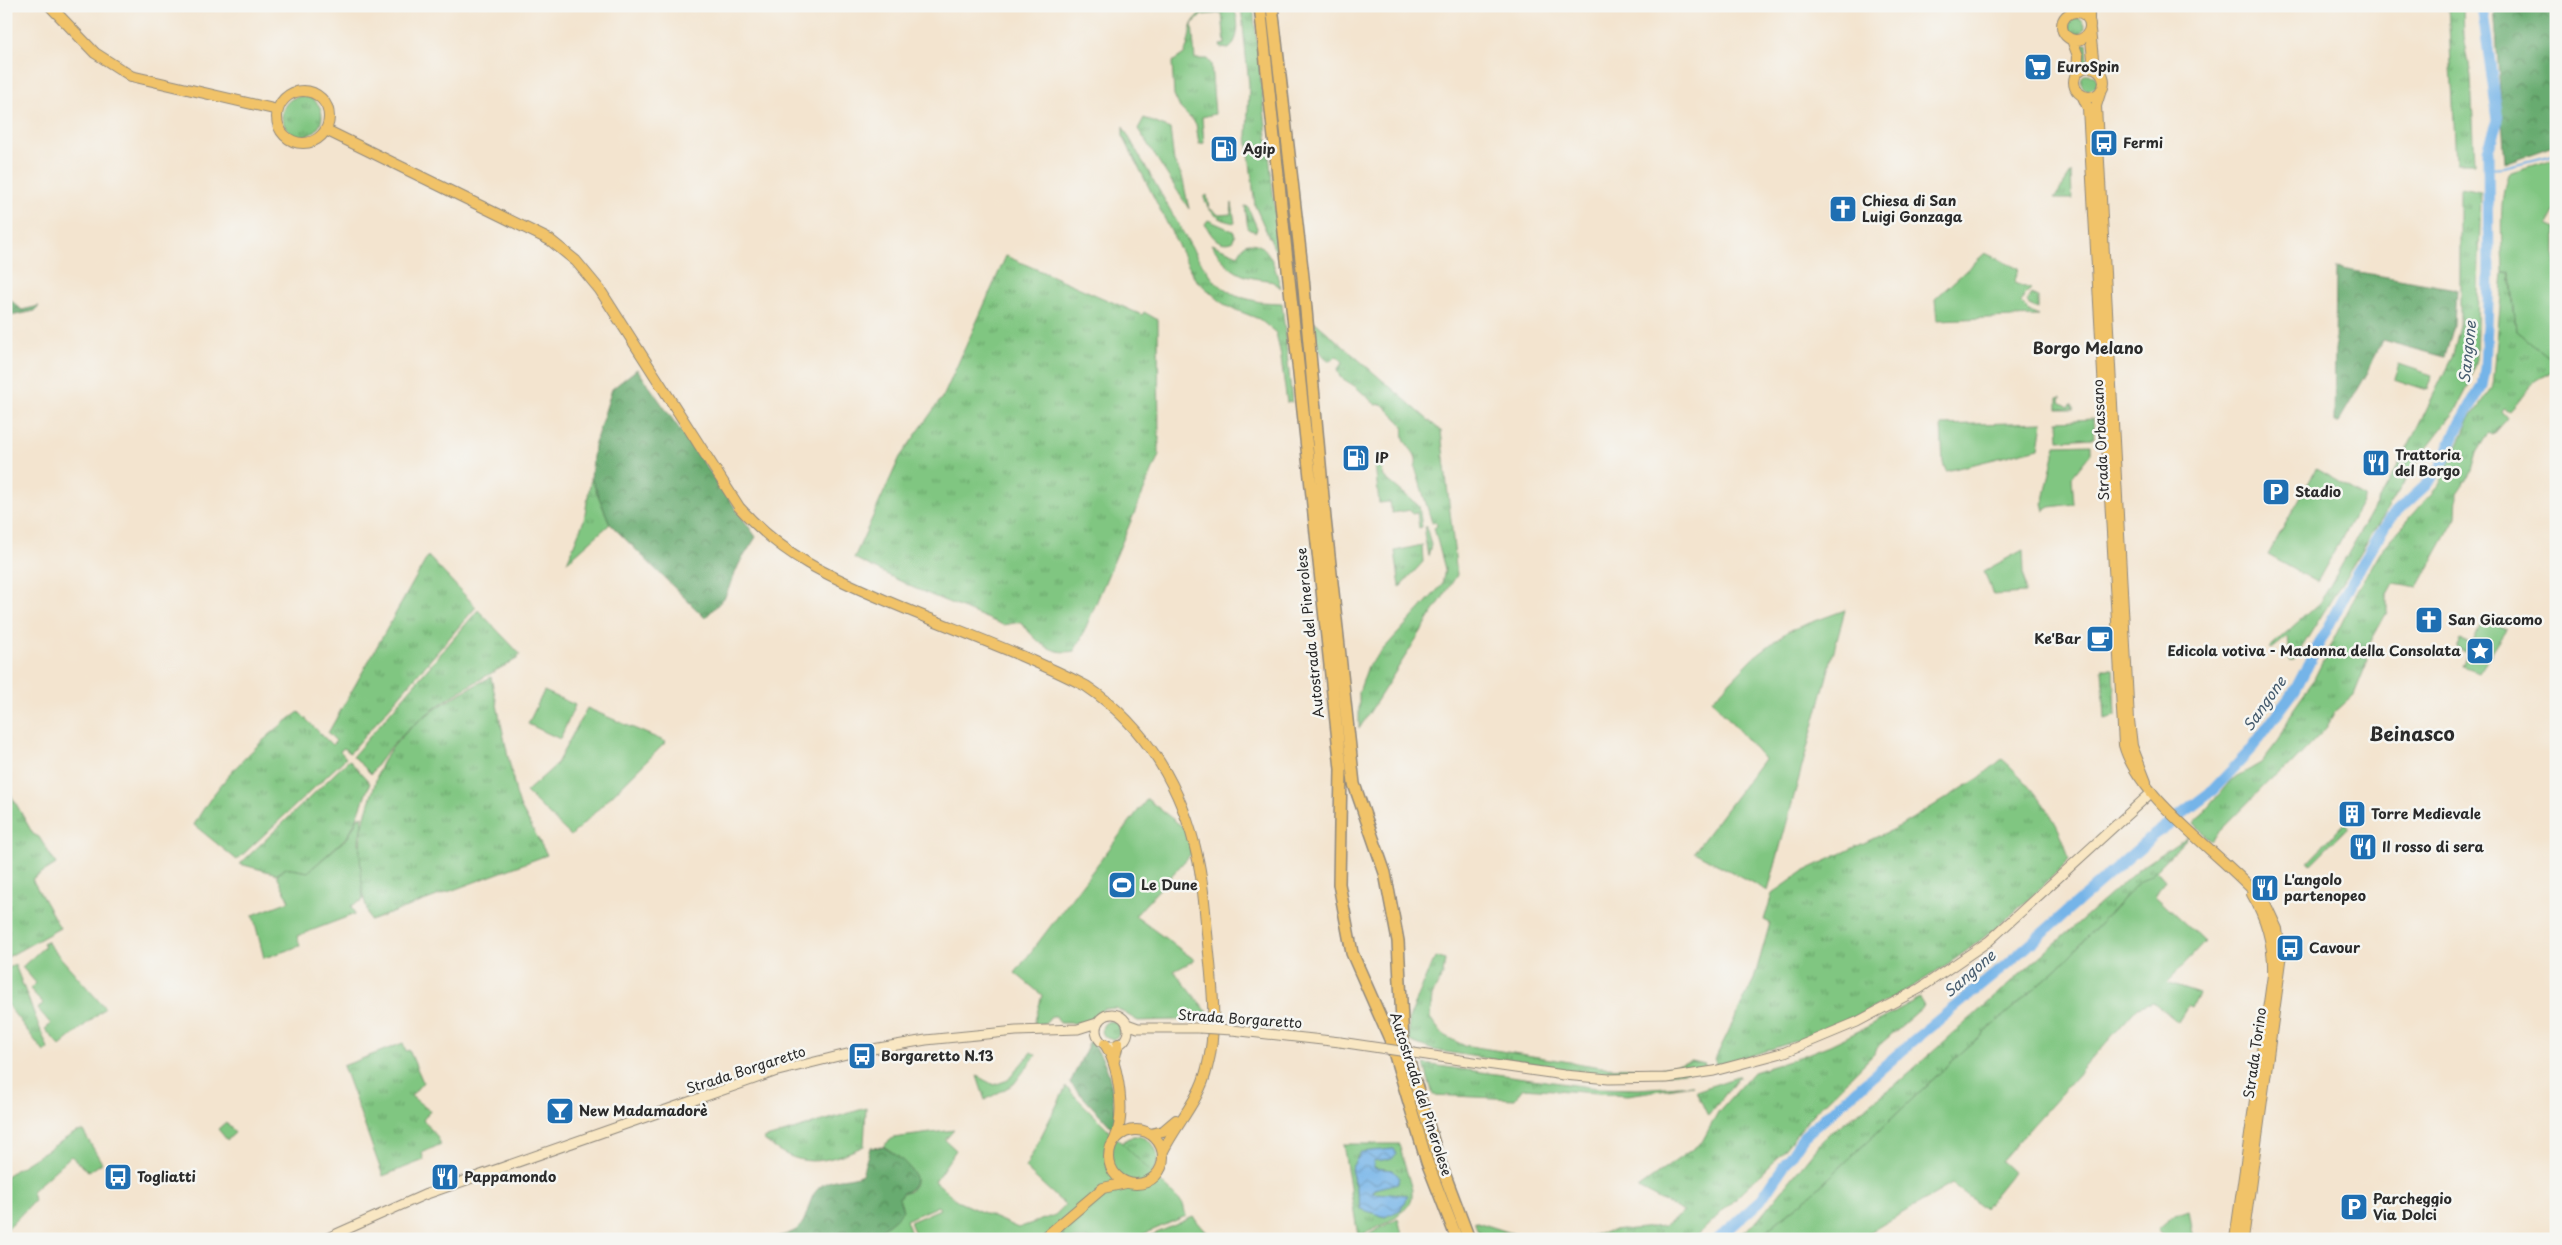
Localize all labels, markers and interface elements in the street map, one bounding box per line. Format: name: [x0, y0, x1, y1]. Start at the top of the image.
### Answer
supermarket icon: EuroSpin: [2023, 52, 2053, 82]
place label: EuroSpin: [2057, 56, 2119, 77]
bus stop icon: Fermi: [2089, 128, 2119, 158]
place label: Fermi: [2123, 132, 2163, 153]
fuel station icon: Agip: [1209, 134, 1239, 164]
place label: Agip: [1243, 138, 1276, 159]
place label: Chiesa di San Luigi Gonzaga: [1862, 190, 1963, 227]
church icon: Chiesa di San Luigi Gonzaga: [1828, 194, 1858, 224]
water label: Sangone: [2452, 319, 2481, 384]
district label: Borgo Melano: [2033, 335, 2143, 359]
street label: Strada Orbassano: [2087, 378, 2114, 501]
fuel station icon: IP: [1341, 443, 1371, 473]
place label: Trattoria del Borgo: [2395, 444, 2461, 481]
place label: IP: [1375, 447, 1389, 468]
restaurant icon: Trattoria del Borgo: [2361, 448, 2391, 478]
parking icon: Stadio: [2261, 477, 2291, 507]
place label: Stadio: [2295, 481, 2341, 502]
street label: Autostrada del Pinerolese: [1290, 547, 1329, 719]
church icon: San Giacomo: [2414, 605, 2444, 635]
place label: San Giacomo: [2448, 609, 2542, 630]
cafe icon: Ke'Bar: [2085, 624, 2115, 654]
place label: Ke'Bar: [2034, 628, 2082, 649]
place icon: Edicola votiva - Madonna della Consolata: [2465, 636, 2495, 666]
place label: Edicola votiva - Madonna della Consolata: [2167, 640, 2461, 661]
water label: Sangone: [2236, 670, 2292, 735]
district label: Beinasco: [2369, 719, 2455, 747]
building icon: Torre Medievale: [2337, 799, 2367, 829]
place label: Torre Medievale: [2371, 803, 2481, 824]
restaurant icon: Il rosso di sera: [2348, 832, 2378, 862]
place label: Il rosso di sera: [2382, 836, 2484, 857]
place label: L'angolo partenopeo: [2284, 869, 2366, 906]
sports icon: Le Dune: [1107, 870, 1137, 900]
restaurant icon: L'angolo partenopeo: [2250, 873, 2280, 903]
place label: Le Dune: [1141, 874, 1198, 895]
bus stop icon: Cavour: [2275, 933, 2305, 963]
place label: Cavour: [2309, 937, 2361, 958]
water label: Sangone: [1938, 943, 2001, 1002]
street label: Strada Borgaretto: [1177, 1004, 1303, 1033]
street label: Strada Torino: [2238, 1006, 2271, 1100]
street label: Autostrada del Pinerolese: [1385, 1009, 1458, 1178]
street label: Strada Borgaretto: [683, 1040, 809, 1099]
bus stop icon: Borgaretto N.13: [847, 1041, 877, 1071]
place label: Borgaretto N.13: [881, 1045, 994, 1066]
bar icon: New Madamadorè: [545, 1096, 575, 1126]
place label: New Madamadorè: [579, 1100, 708, 1121]
bus stop icon: Togliatti: [103, 1162, 133, 1192]
restaurant icon: Pappamondo: [430, 1162, 460, 1192]
place label: Togliatti: [137, 1166, 196, 1187]
place label: Pappamondo: [464, 1166, 556, 1187]
place label: Parcheggio Via Dolci: [2373, 1188, 2452, 1225]
parking icon: Parcheggio Via Dolci: [2339, 1192, 2369, 1222]

